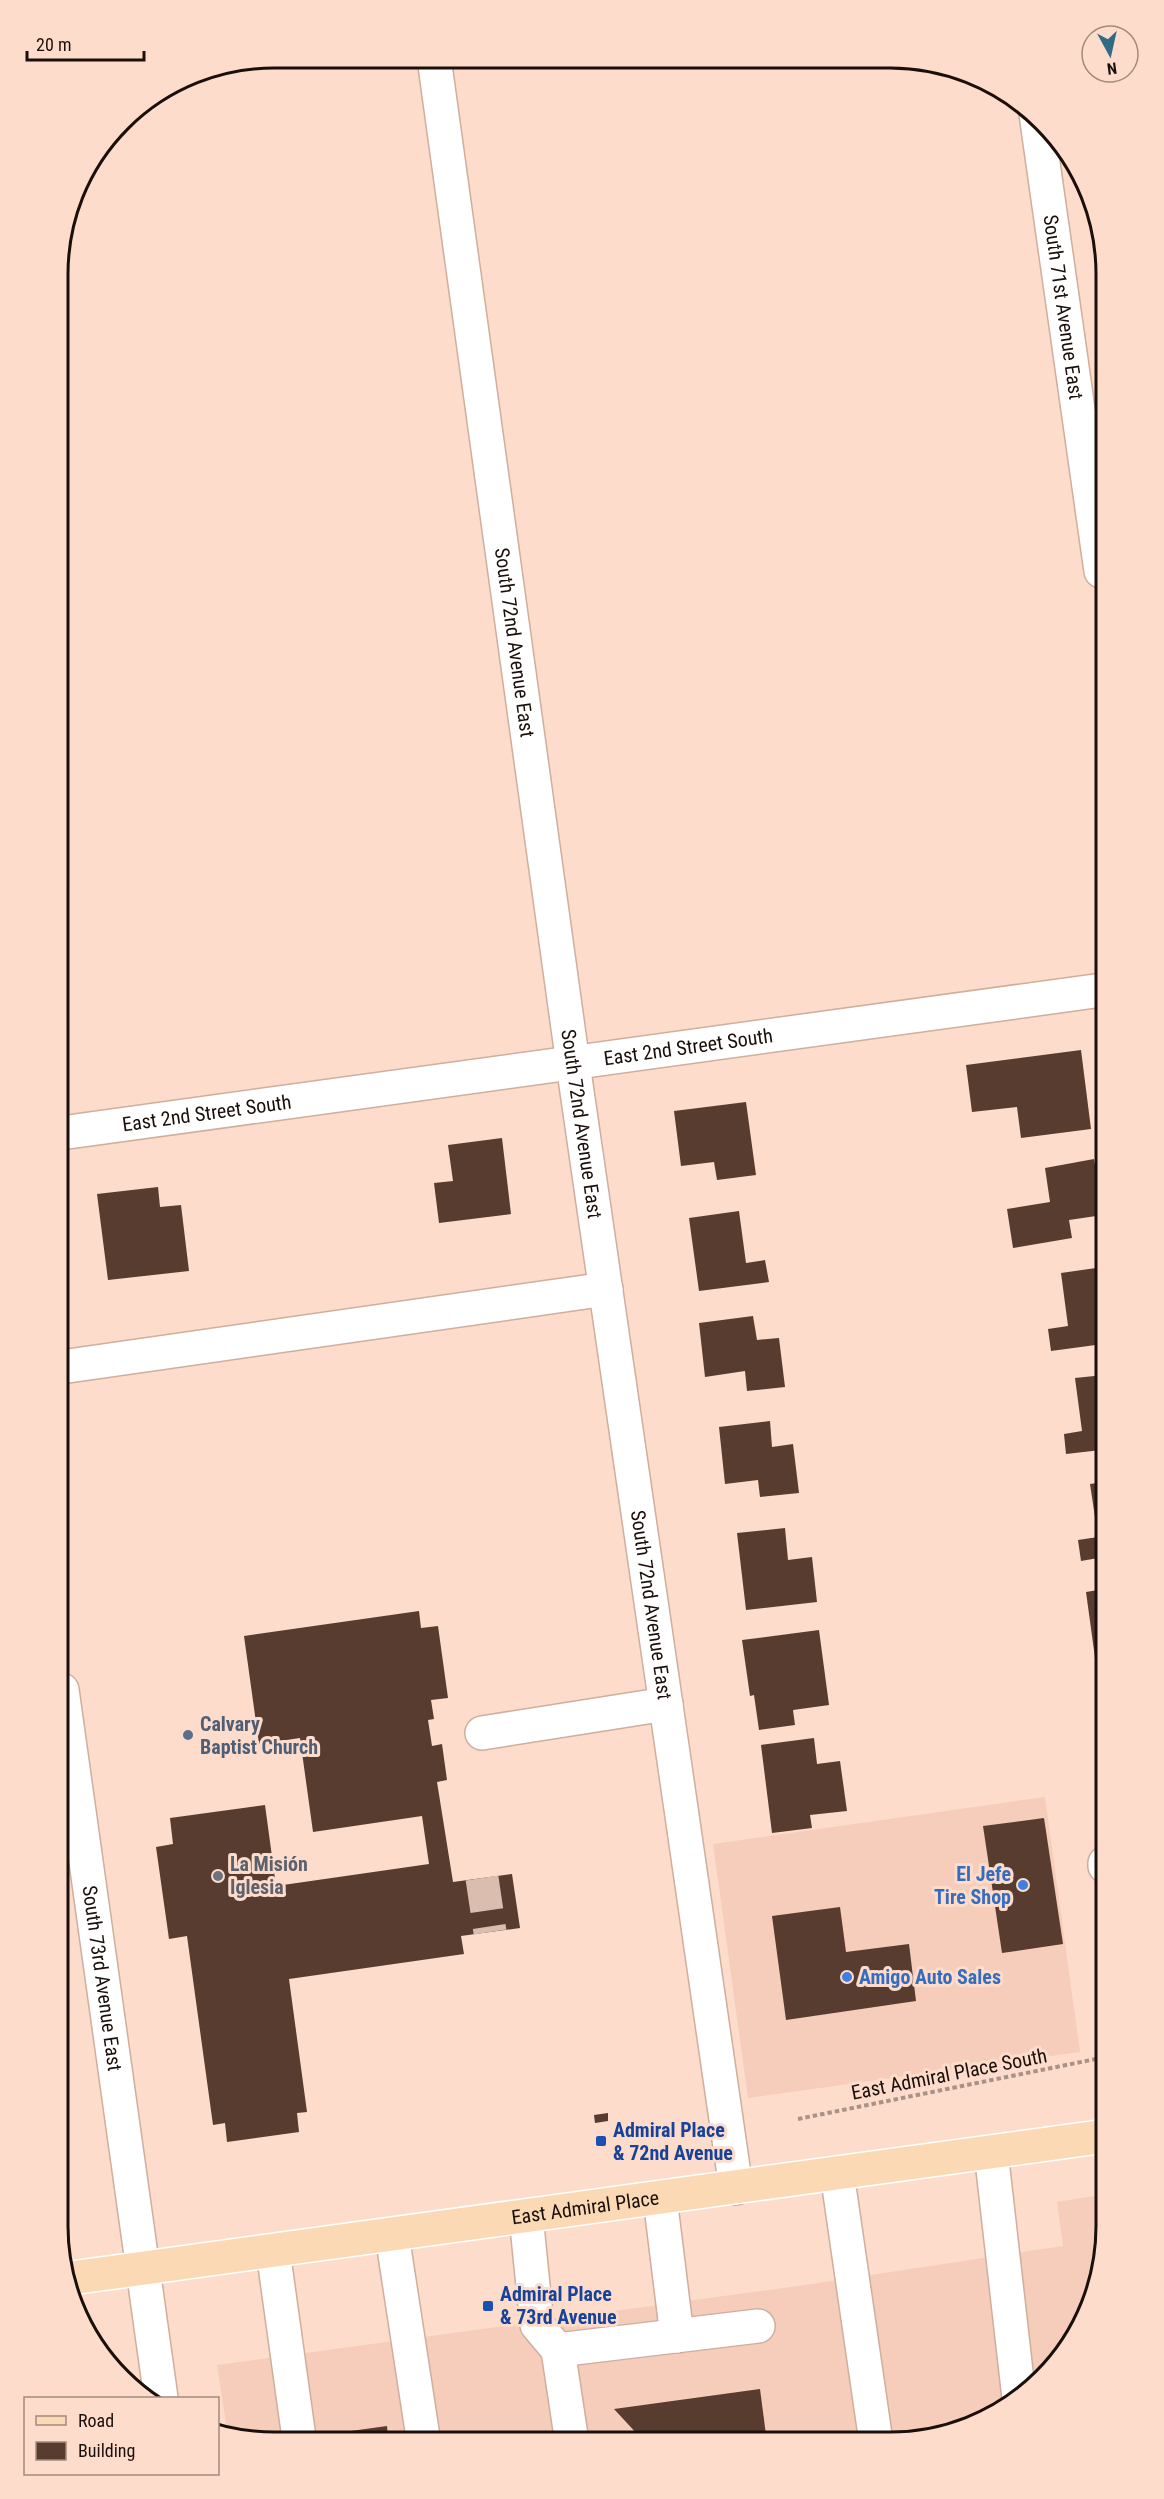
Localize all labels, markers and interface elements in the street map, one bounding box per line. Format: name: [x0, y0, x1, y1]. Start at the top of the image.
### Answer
scale bar: [27, 24, 144, 62]
north arrow: [1080, 24, 1140, 84]
text: 20 m: [36, 34, 71, 55]
text: N: [1106, 58, 1118, 78]
street label: South 71st Avenue East: [1038, 213, 1088, 401]
street label: South 72nd Avenue East: [490, 546, 540, 739]
street label: East 2nd Street South: [602, 1023, 774, 1070]
street label: South 72nd Avenue East: [556, 1028, 607, 1220]
street label: East 2nd Street South: [121, 1090, 293, 1136]
street label: South 72nd Avenue East: [626, 1509, 677, 1701]
place label: Calvary Baptist Church: [200, 1712, 318, 1759]
marker: Calvary Baptist Church: [181, 1728, 195, 1742]
place label: La Misión Iglesia: [230, 1852, 308, 1899]
place label: El Jefe Tire Shop: [934, 1862, 1011, 1909]
marker: La Misión Iglesia: [211, 1869, 225, 1883]
marker: El Jefe Tire Shop: [1016, 1878, 1030, 1892]
street label: South 73rd Avenue East: [77, 1884, 127, 2073]
place label: Amigo Auto Sales: [859, 1965, 1001, 1989]
marker: Amigo Auto Sales: [840, 1970, 854, 1984]
street label: East Admiral Place South: [849, 2043, 1049, 2105]
place label: Admiral Place & 72nd Avenue: [613, 2118, 733, 2165]
marker: Admiral Place & 72nd Avenue: [594, 2134, 608, 2148]
street label: East Admiral Place: [510, 2185, 660, 2229]
place label: Admiral Place & 73rd Avenue: [500, 2282, 616, 2329]
marker: Admiral Place & 73rd Avenue: [481, 2299, 495, 2313]
legend: [24, 2397, 219, 2475]
text: Road: [78, 2410, 114, 2431]
text: Building: [78, 2440, 135, 2461]

